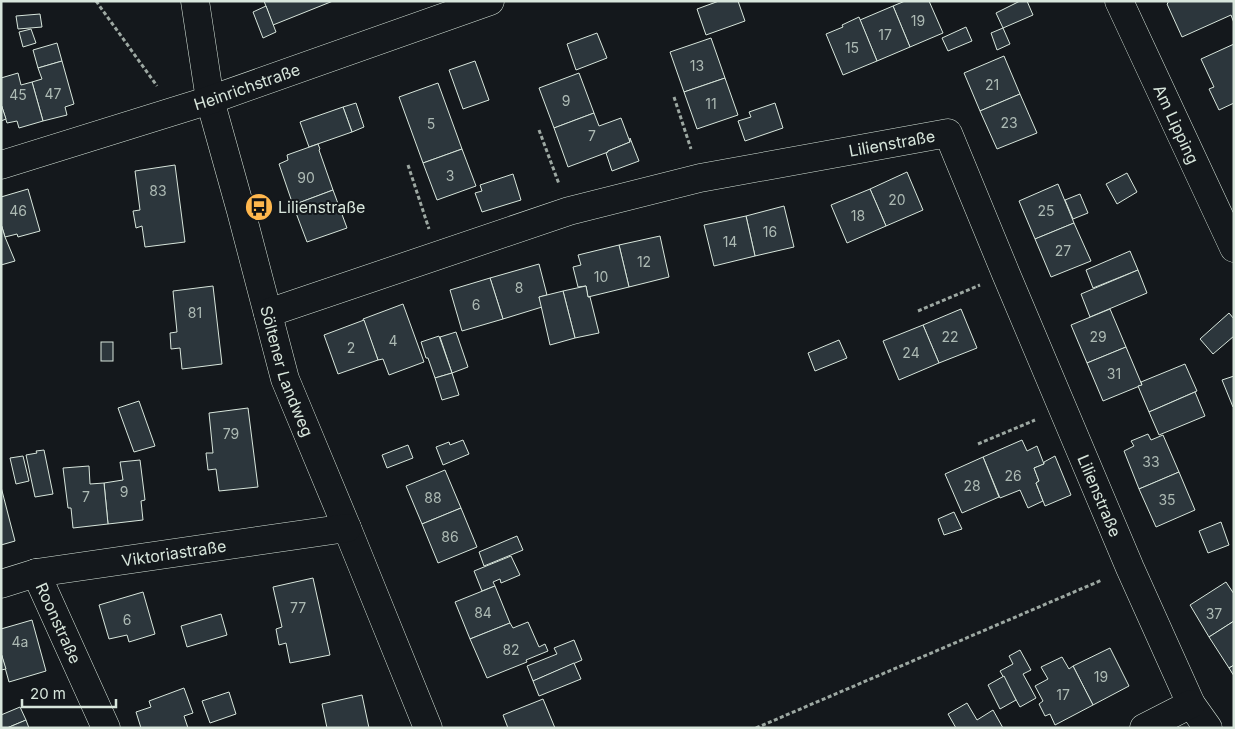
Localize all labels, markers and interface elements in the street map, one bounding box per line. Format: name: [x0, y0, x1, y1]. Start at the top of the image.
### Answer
house number: 19: [911, 12, 925, 29]
house number: 17: [878, 26, 892, 43]
house number: 15: [845, 39, 859, 56]
house number: 13: [690, 57, 704, 74]
street label: Heinrichstraße: [191, 59, 303, 114]
house number: 21: [985, 76, 999, 93]
street label: Am Lipping: [1149, 81, 1203, 167]
house number: 47: [45, 85, 62, 102]
house number: 45: [9, 86, 27, 103]
house number: 9: [562, 92, 570, 109]
house number: 11: [705, 95, 717, 112]
house number: 23: [1000, 114, 1018, 131]
house number: 5: [427, 115, 435, 132]
street label: Lilienstraße: [847, 126, 937, 161]
house number: 7: [588, 127, 596, 144]
house number: 3: [446, 167, 454, 184]
house number: 90: [297, 169, 315, 186]
house number: 83: [149, 182, 167, 199]
house number: 20: [888, 191, 906, 208]
bus stop icon: Lilienstraße: [244, 192, 274, 222]
place label: Lilienstraße: [278, 197, 365, 217]
house number: 46: [9, 202, 27, 219]
house number: 25: [1037, 202, 1055, 219]
house number: 18: [851, 207, 865, 224]
house number: 16: [763, 223, 777, 240]
house number: 14: [723, 233, 737, 250]
house number: 27: [1055, 242, 1071, 259]
house number: 12: [637, 253, 651, 270]
house number: 10: [594, 268, 608, 285]
house number: 8: [515, 279, 523, 296]
house number: 6: [472, 296, 480, 313]
street label: Söltener Landweg: [256, 303, 318, 440]
house number: 81: [188, 304, 202, 321]
house number: 22: [941, 328, 959, 345]
house number: 29: [1089, 328, 1107, 345]
house number: 4: [388, 332, 398, 349]
house number: 2: [347, 339, 355, 356]
house number: 24: [902, 344, 920, 361]
house number: 31: [1107, 365, 1121, 382]
house number: 79: [223, 425, 239, 442]
street label: Lilienstraße: [1073, 452, 1126, 540]
house number: 33: [1142, 453, 1160, 470]
house number: 26: [1004, 467, 1022, 484]
house number: 28: [963, 477, 981, 494]
house number: 9: [120, 483, 128, 500]
house number: 7: [82, 488, 90, 505]
house number: 88: [424, 489, 442, 506]
house number: 35: [1158, 491, 1176, 508]
house number: 86: [441, 528, 459, 545]
street label: Viktoriastraße: [120, 536, 227, 570]
street label: Roonstraße: [32, 580, 86, 667]
house number: 77: [290, 599, 306, 616]
house number: 84: [474, 604, 492, 621]
house number: 37: [1206, 605, 1222, 622]
house number: 6: [123, 611, 131, 628]
house number: 4a: [12, 633, 28, 650]
house number: 82: [502, 641, 520, 658]
house number: 19: [1094, 668, 1108, 685]
scale bar: [22, 676, 116, 708]
text: 20 m: [30, 684, 66, 703]
house number: 17: [1056, 686, 1070, 703]

